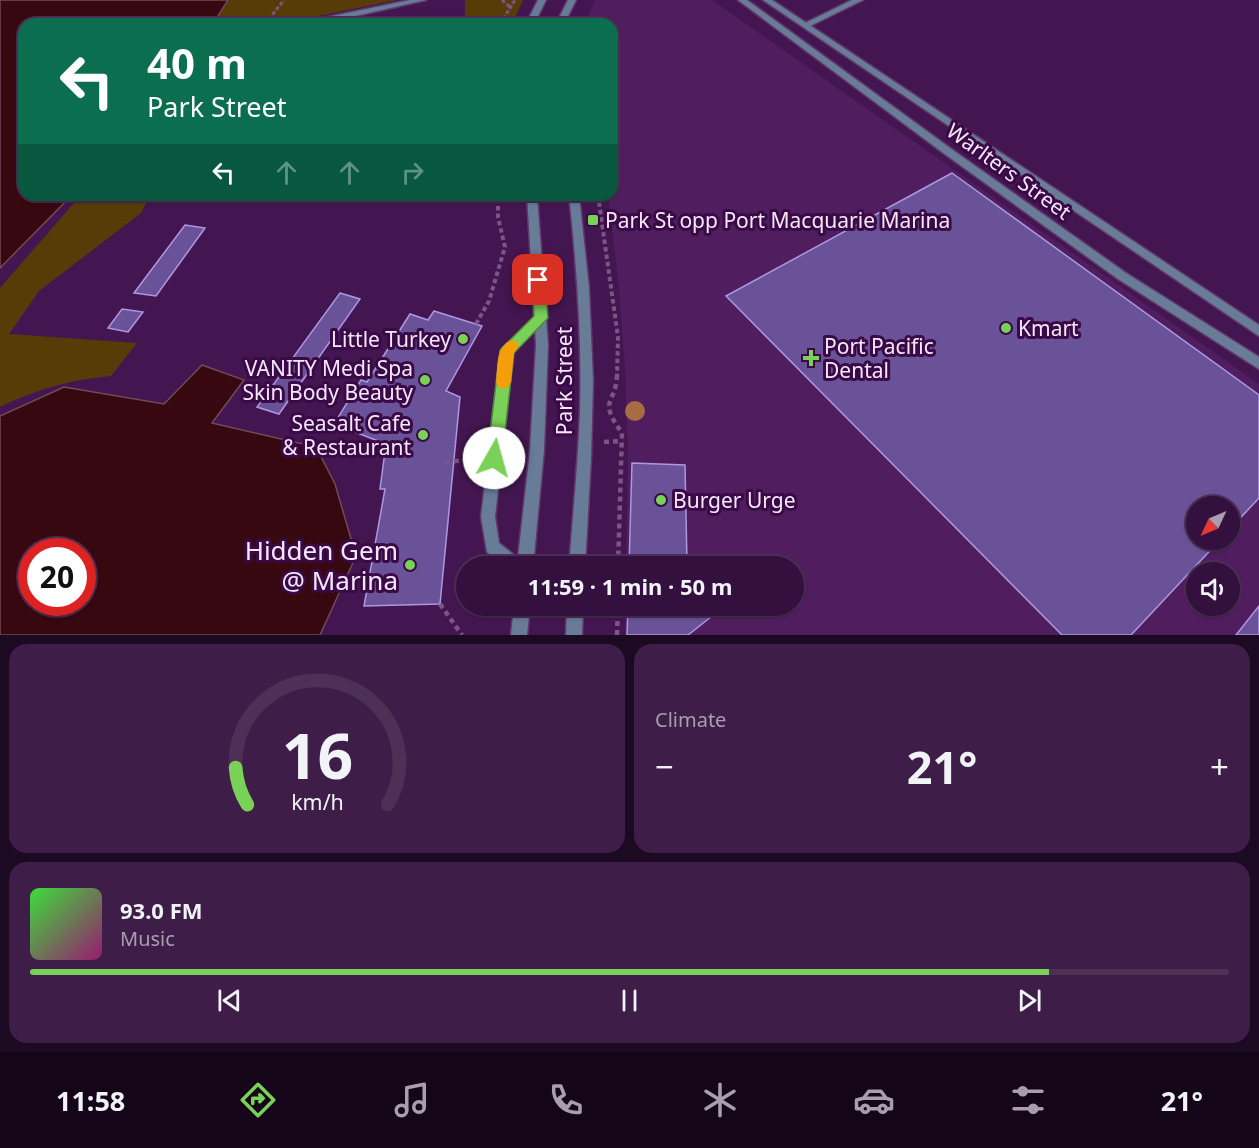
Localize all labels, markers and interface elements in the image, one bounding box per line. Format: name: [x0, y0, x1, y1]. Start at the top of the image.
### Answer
text: 40 m: [147, 34, 247, 91]
icon: left: [48, 42, 126, 120]
text: Park Street: [147, 88, 286, 125]
street label: Warlters Street: [941, 116, 1077, 226]
icon: left: [207, 156, 240, 189]
icon: ahead: [270, 156, 303, 189]
icon: ahead: [333, 156, 366, 189]
icon: right: [396, 156, 429, 189]
place label: Park St opp Port Macquarie Marina: [605, 206, 950, 234]
marker: Park St opp Port Macquarie Marina: [586, 213, 600, 227]
pin: [512, 254, 563, 305]
icon: arrive: [521, 263, 554, 296]
place label: Kmart: [1018, 314, 1079, 342]
marker: Kmart: [999, 321, 1013, 335]
place label: Little Turkey: [331, 325, 451, 353]
street label: Park Street: [550, 326, 578, 435]
marker: Little Turkey: [456, 332, 470, 346]
place label: Port Pacific Dental: [824, 332, 934, 384]
marker: Port Pacific Dental: [802, 349, 820, 367]
place label: VANITY Medi Spa Skin Body Beauty: [242, 354, 413, 406]
marker: VANITY Medi Spa Skin Body Beauty: [418, 373, 432, 387]
place label: Seasalt Cafe & Restaurant: [282, 409, 411, 461]
position arrow: [462, 426, 526, 490]
marker: Seasalt Cafe & Restaurant: [416, 428, 430, 442]
place label: Burger Urge: [673, 486, 796, 514]
marker: Burger Urge: [654, 493, 668, 507]
north arrow: [1186, 496, 1240, 550]
map controls: [1186, 496, 1240, 616]
place label: Hidden Gem @ Marina: [245, 532, 398, 598]
speed limit sign: 20: [18, 538, 96, 616]
marker: Hidden Gem @ Marina: [403, 558, 417, 572]
button: sound: [1186, 562, 1240, 616]
text: 11:59 · 1 min · 50 m: [528, 571, 732, 601]
text: Climate: [655, 706, 726, 733]
text: 16: [281, 712, 353, 797]
text: 21°: [907, 736, 977, 797]
text: −: [655, 744, 674, 789]
text: +: [1210, 744, 1229, 789]
text: km/h: [291, 788, 343, 817]
text: 93.0 FM: [120, 895, 202, 925]
text: Music: [120, 925, 175, 952]
icon: previous: [213, 984, 246, 1017]
icon: pause: [613, 984, 646, 1017]
icon: next: [1013, 984, 1046, 1017]
icon: directions: [237, 1079, 279, 1121]
icon: music: [391, 1079, 433, 1121]
icon: phone: [545, 1079, 587, 1121]
icon: climate: [699, 1079, 741, 1121]
icon: car: [853, 1079, 895, 1121]
icon: filters: [1007, 1079, 1049, 1121]
text: 11:58: [56, 1082, 125, 1119]
text: 21°: [1161, 1082, 1203, 1119]

